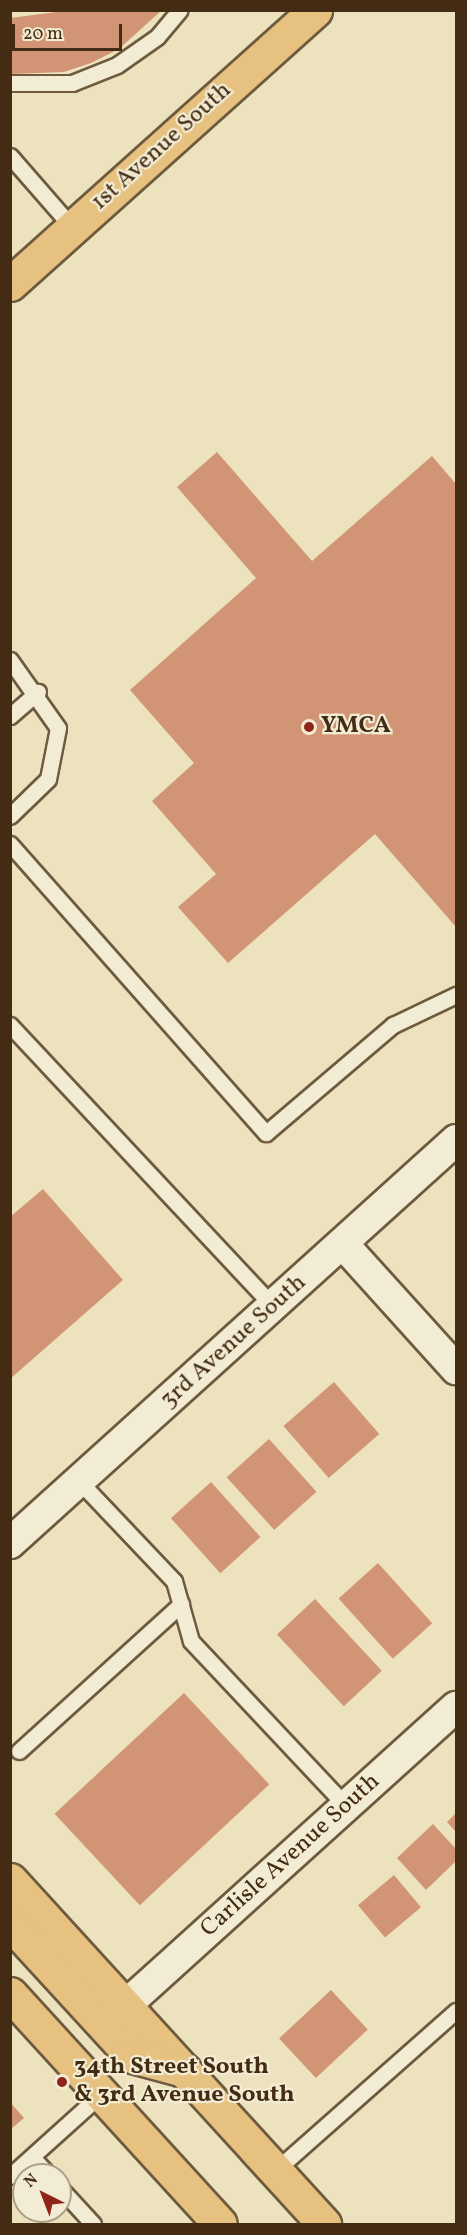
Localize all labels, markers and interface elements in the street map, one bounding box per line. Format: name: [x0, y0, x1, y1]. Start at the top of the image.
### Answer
scale bar: [15, 12, 124, 50]
text: 20 m: [23, 22, 63, 47]
street label: 1st Avenue South: [86, 77, 238, 217]
place label: YMCA: [321, 713, 391, 741]
marker: YMCA: [302, 720, 316, 734]
street label: 3rd Avenue South: [155, 1269, 313, 1415]
street label: Carlisle Avenue South: [195, 1768, 387, 1944]
place label: 34th Street South & 3rd Avenue South: [74, 2054, 295, 2110]
marker: 34th Street South & 3rd Avenue South: [55, 2075, 69, 2089]
north arrow: [12, 2163, 72, 2223]
text: N: [20, 2169, 43, 2193]

